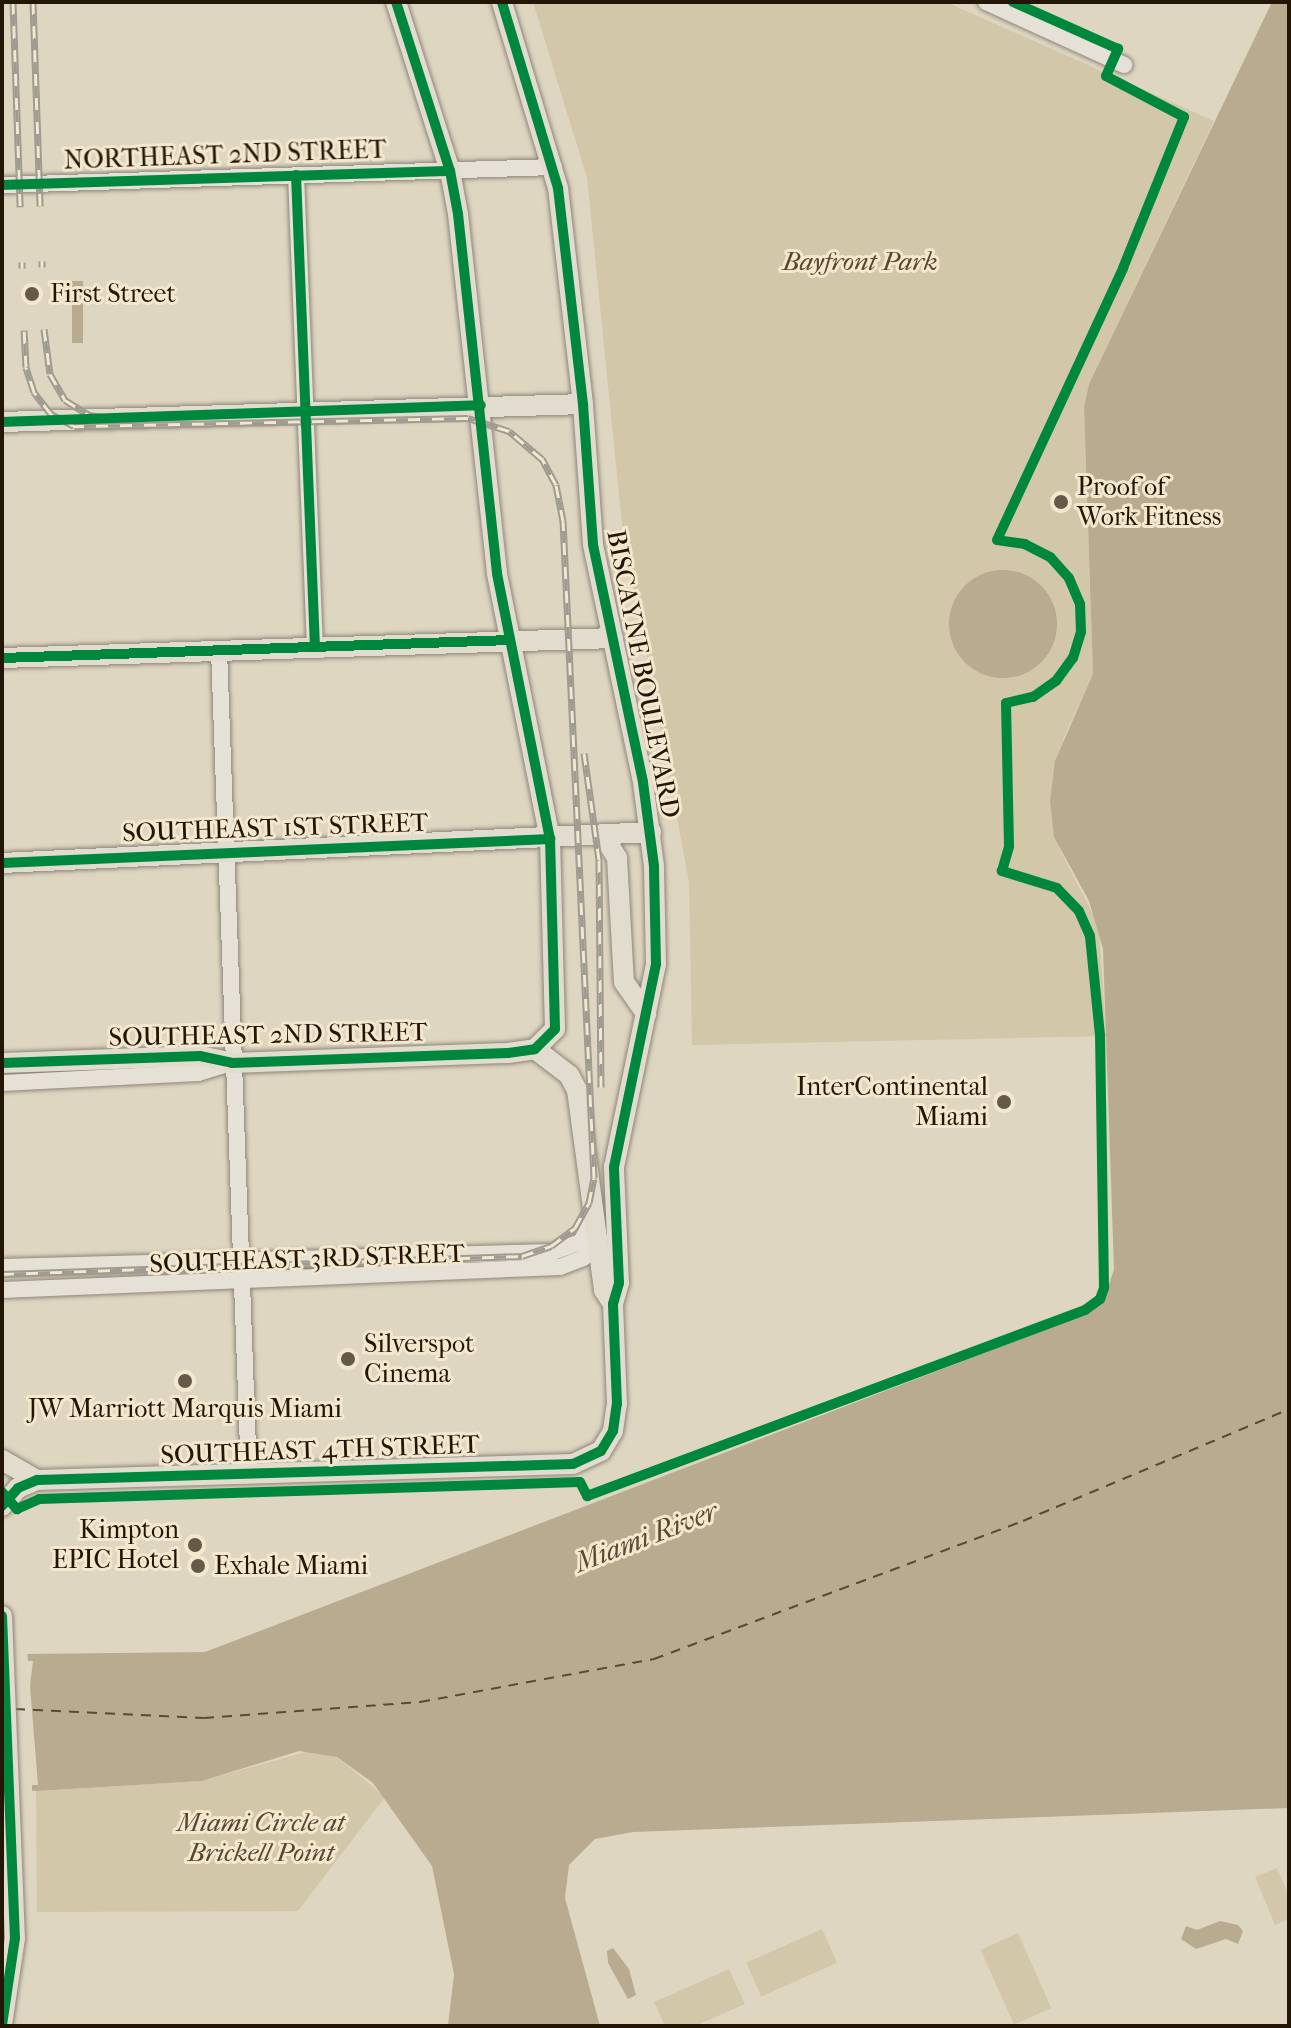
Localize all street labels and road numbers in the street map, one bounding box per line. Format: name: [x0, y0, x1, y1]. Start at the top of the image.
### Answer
street label: NORTHEAST 2ND STREET: [63, 134, 387, 176]
street label: BISCAYNE BOULEVARD: [600, 527, 686, 821]
street label: SOUTHEAST 1ST STREET: [122, 807, 428, 849]
street label: SOUTHEAST 2ND STREET: [108, 1017, 428, 1053]
street label: SOUTHEAST 3RD STREET: [149, 1238, 465, 1280]
street label: SOUTHEAST 4TH STREET: [160, 1429, 480, 1471]

